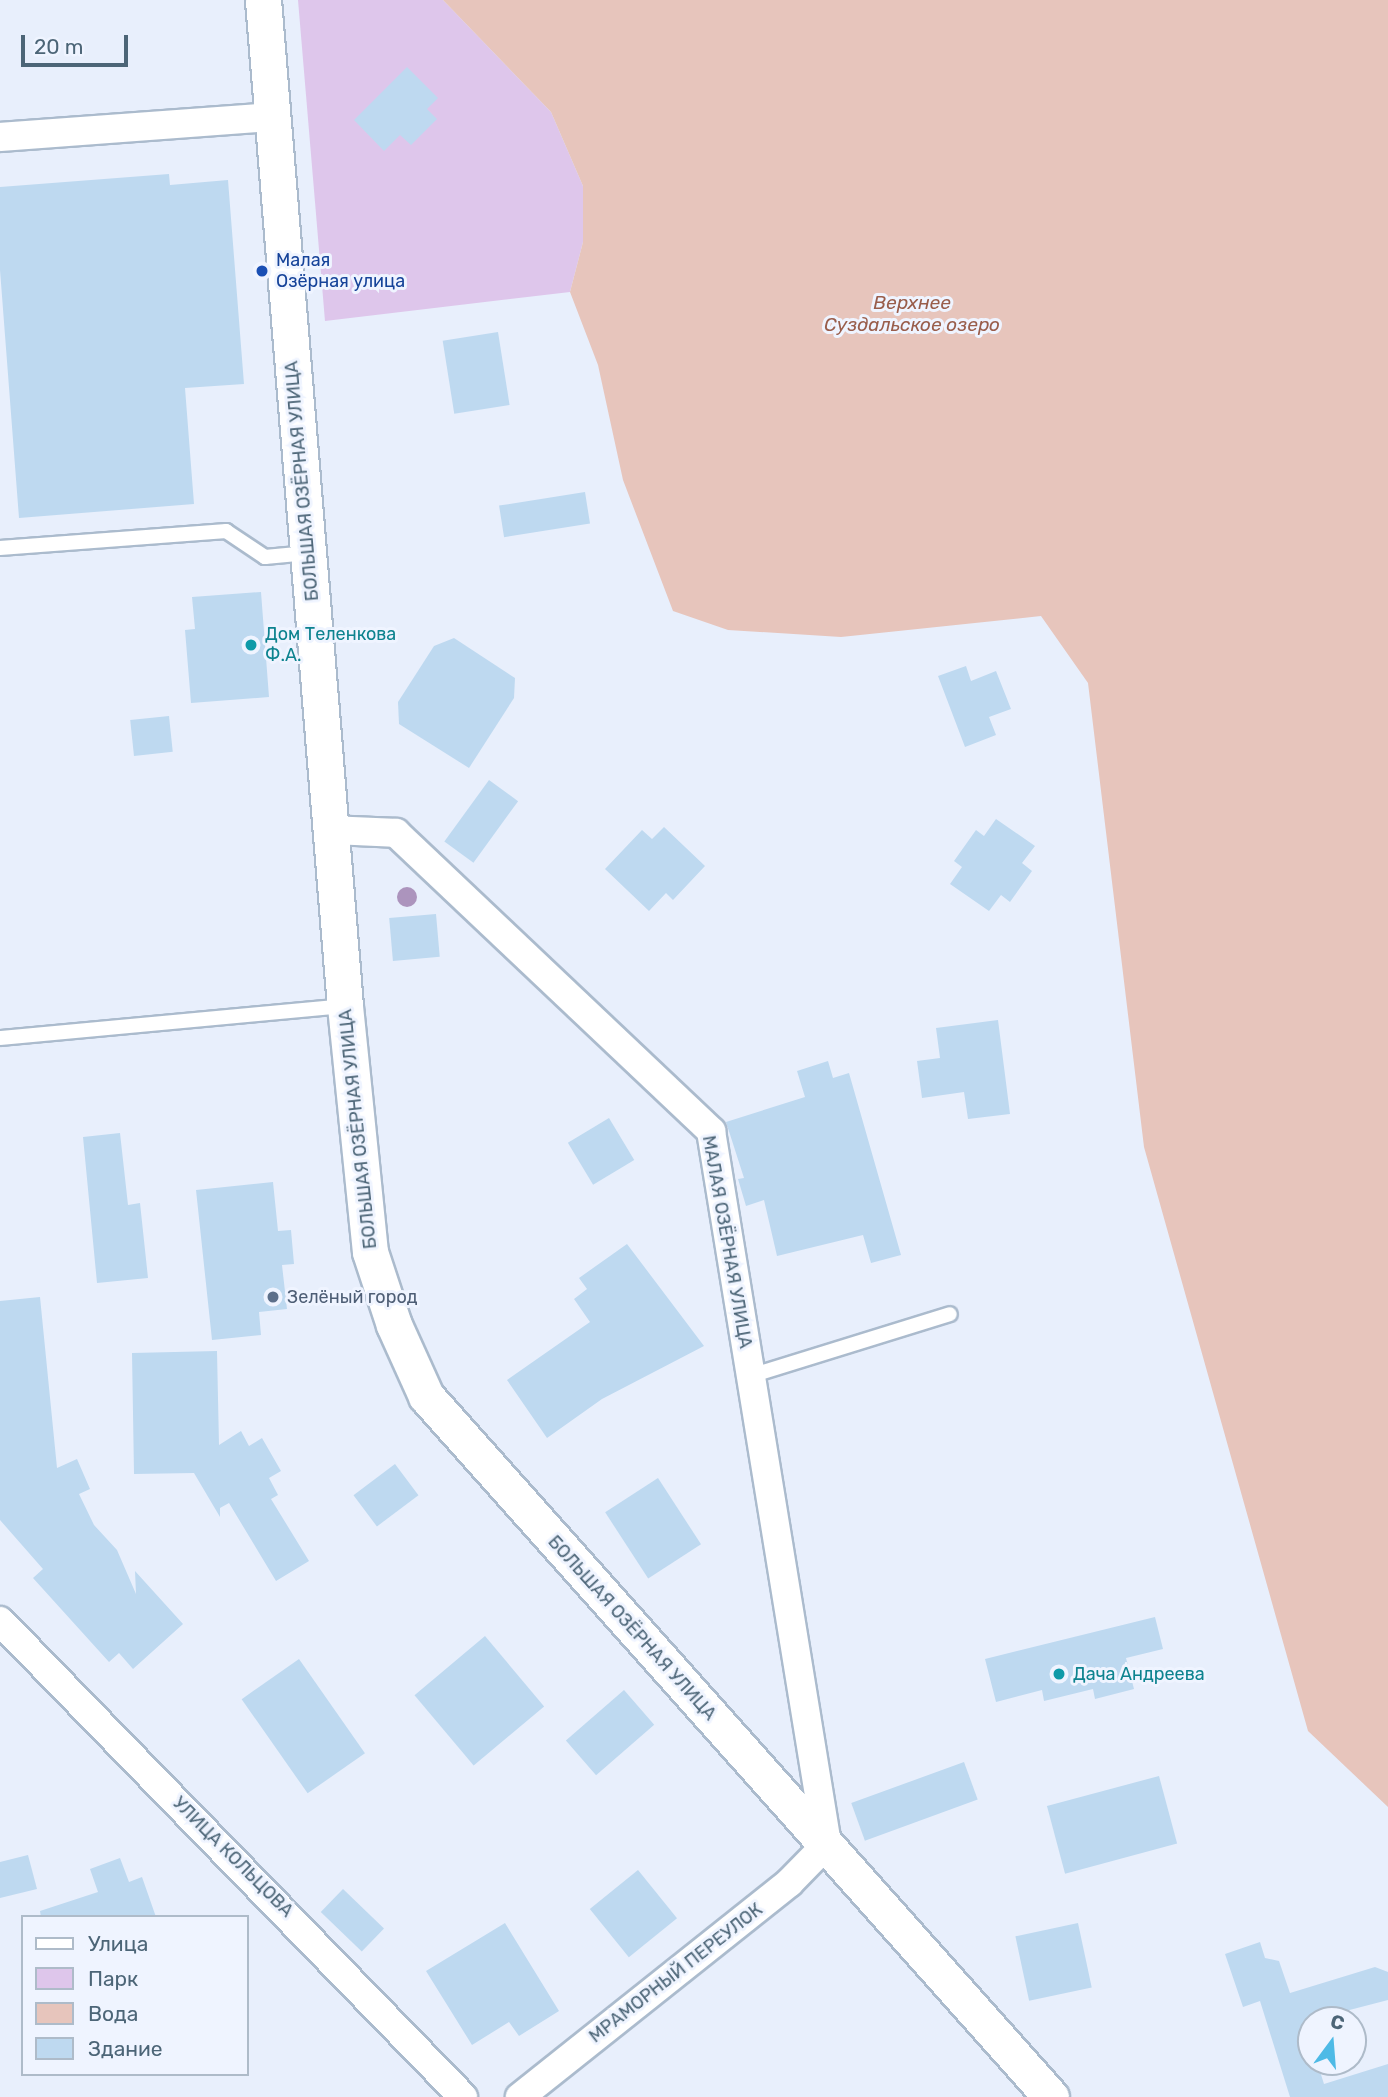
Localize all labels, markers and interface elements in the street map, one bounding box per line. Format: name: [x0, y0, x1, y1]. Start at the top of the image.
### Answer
scale bar: [24, 21, 131, 65]
text: 20 m: [34, 34, 83, 59]
place label: Малая Озёрная улица: [276, 250, 405, 292]
marker: Малая Озёрная улица: [254, 263, 270, 279]
water label: Верхнее Суздальское озеро: [824, 292, 1000, 336]
street label: БОЛЬШАЯ ОЗЁРНАЯ УЛИЦА: [281, 360, 323, 602]
place label: Дом Теленкова Ф.А.: [265, 624, 396, 666]
marker: Дом Теленкова Ф.А.: [243, 637, 259, 653]
street label: БОЛЬШАЯ ОЗЁРНАЯ УЛИЦА: [335, 1008, 381, 1250]
street label: МАЛАЯ ОЗЁРНАЯ УЛИЦА: [698, 1134, 756, 1350]
place label: Зелёный город: [287, 1286, 418, 1308]
marker: Зелёный город: [265, 1289, 281, 1305]
street label: БОЛЬШАЯ ОЗЁРНАЯ УЛИЦА: [543, 1531, 721, 1725]
place label: Дача Андреева: [1073, 1663, 1205, 1685]
marker: Дача Андреева: [1051, 1666, 1067, 1682]
street label: УЛИЦА КОЛЬЦОВА: [168, 1792, 298, 1922]
street label: МРАМОРНЫЙ ПЕРЕУЛОК: [585, 1899, 767, 2047]
legend: [21, 1915, 248, 2076]
text: Улица: [88, 1931, 148, 1956]
text: Парк: [88, 1966, 138, 1991]
text: Вода: [88, 2001, 138, 2026]
north arrow: [1297, 2006, 1367, 2076]
text: С: [1328, 2009, 1347, 2035]
text: Здание: [88, 2036, 163, 2061]

